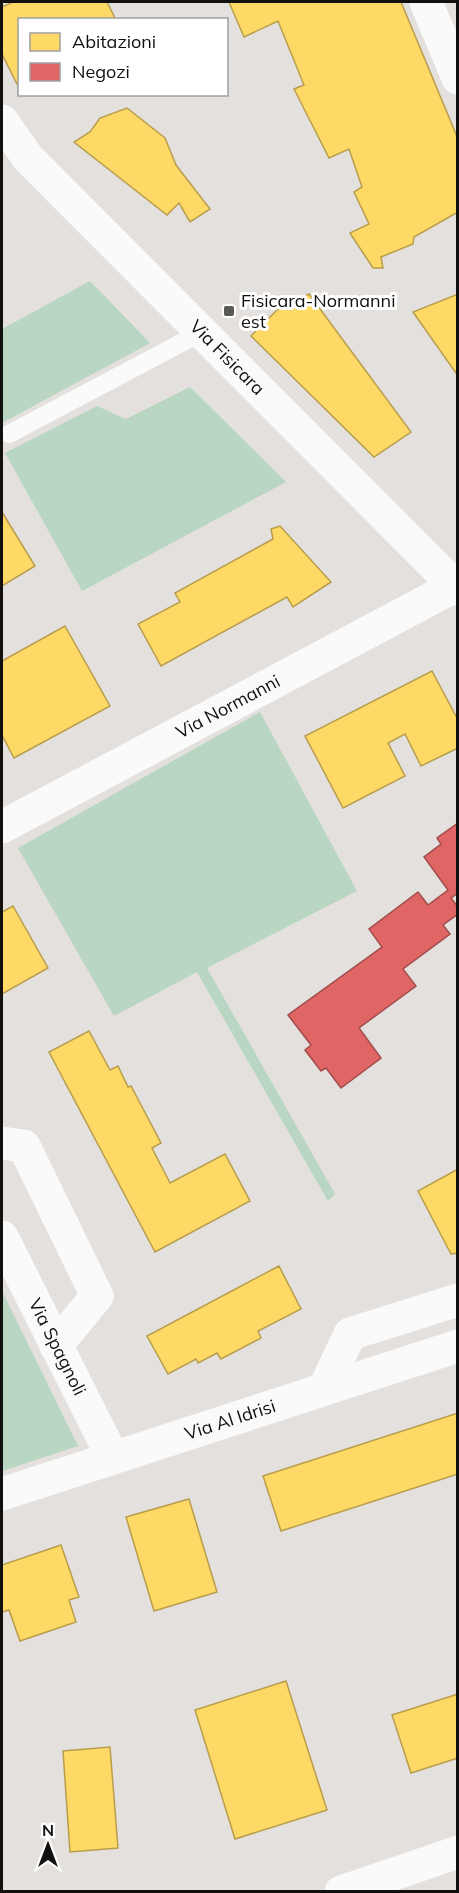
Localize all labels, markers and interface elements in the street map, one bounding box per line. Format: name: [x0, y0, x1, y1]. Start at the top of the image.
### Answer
legend: [18, 18, 228, 96]
text: Abitazioni: [72, 30, 156, 53]
text: Negozi: [72, 60, 130, 83]
place label: Fisicara-Normanni est: [241, 289, 395, 333]
marker: Fisicara-Normanni est: [222, 304, 236, 318]
street label: Via Fisicara: [185, 315, 270, 400]
street label: Via Normanni: [172, 669, 284, 743]
street label: Via Spagnoli: [24, 1294, 92, 1399]
street label: Via Al Idrisi: [182, 1394, 278, 1445]
north arrow: [18, 1815, 78, 1875]
text: N: [42, 1820, 54, 1840]

